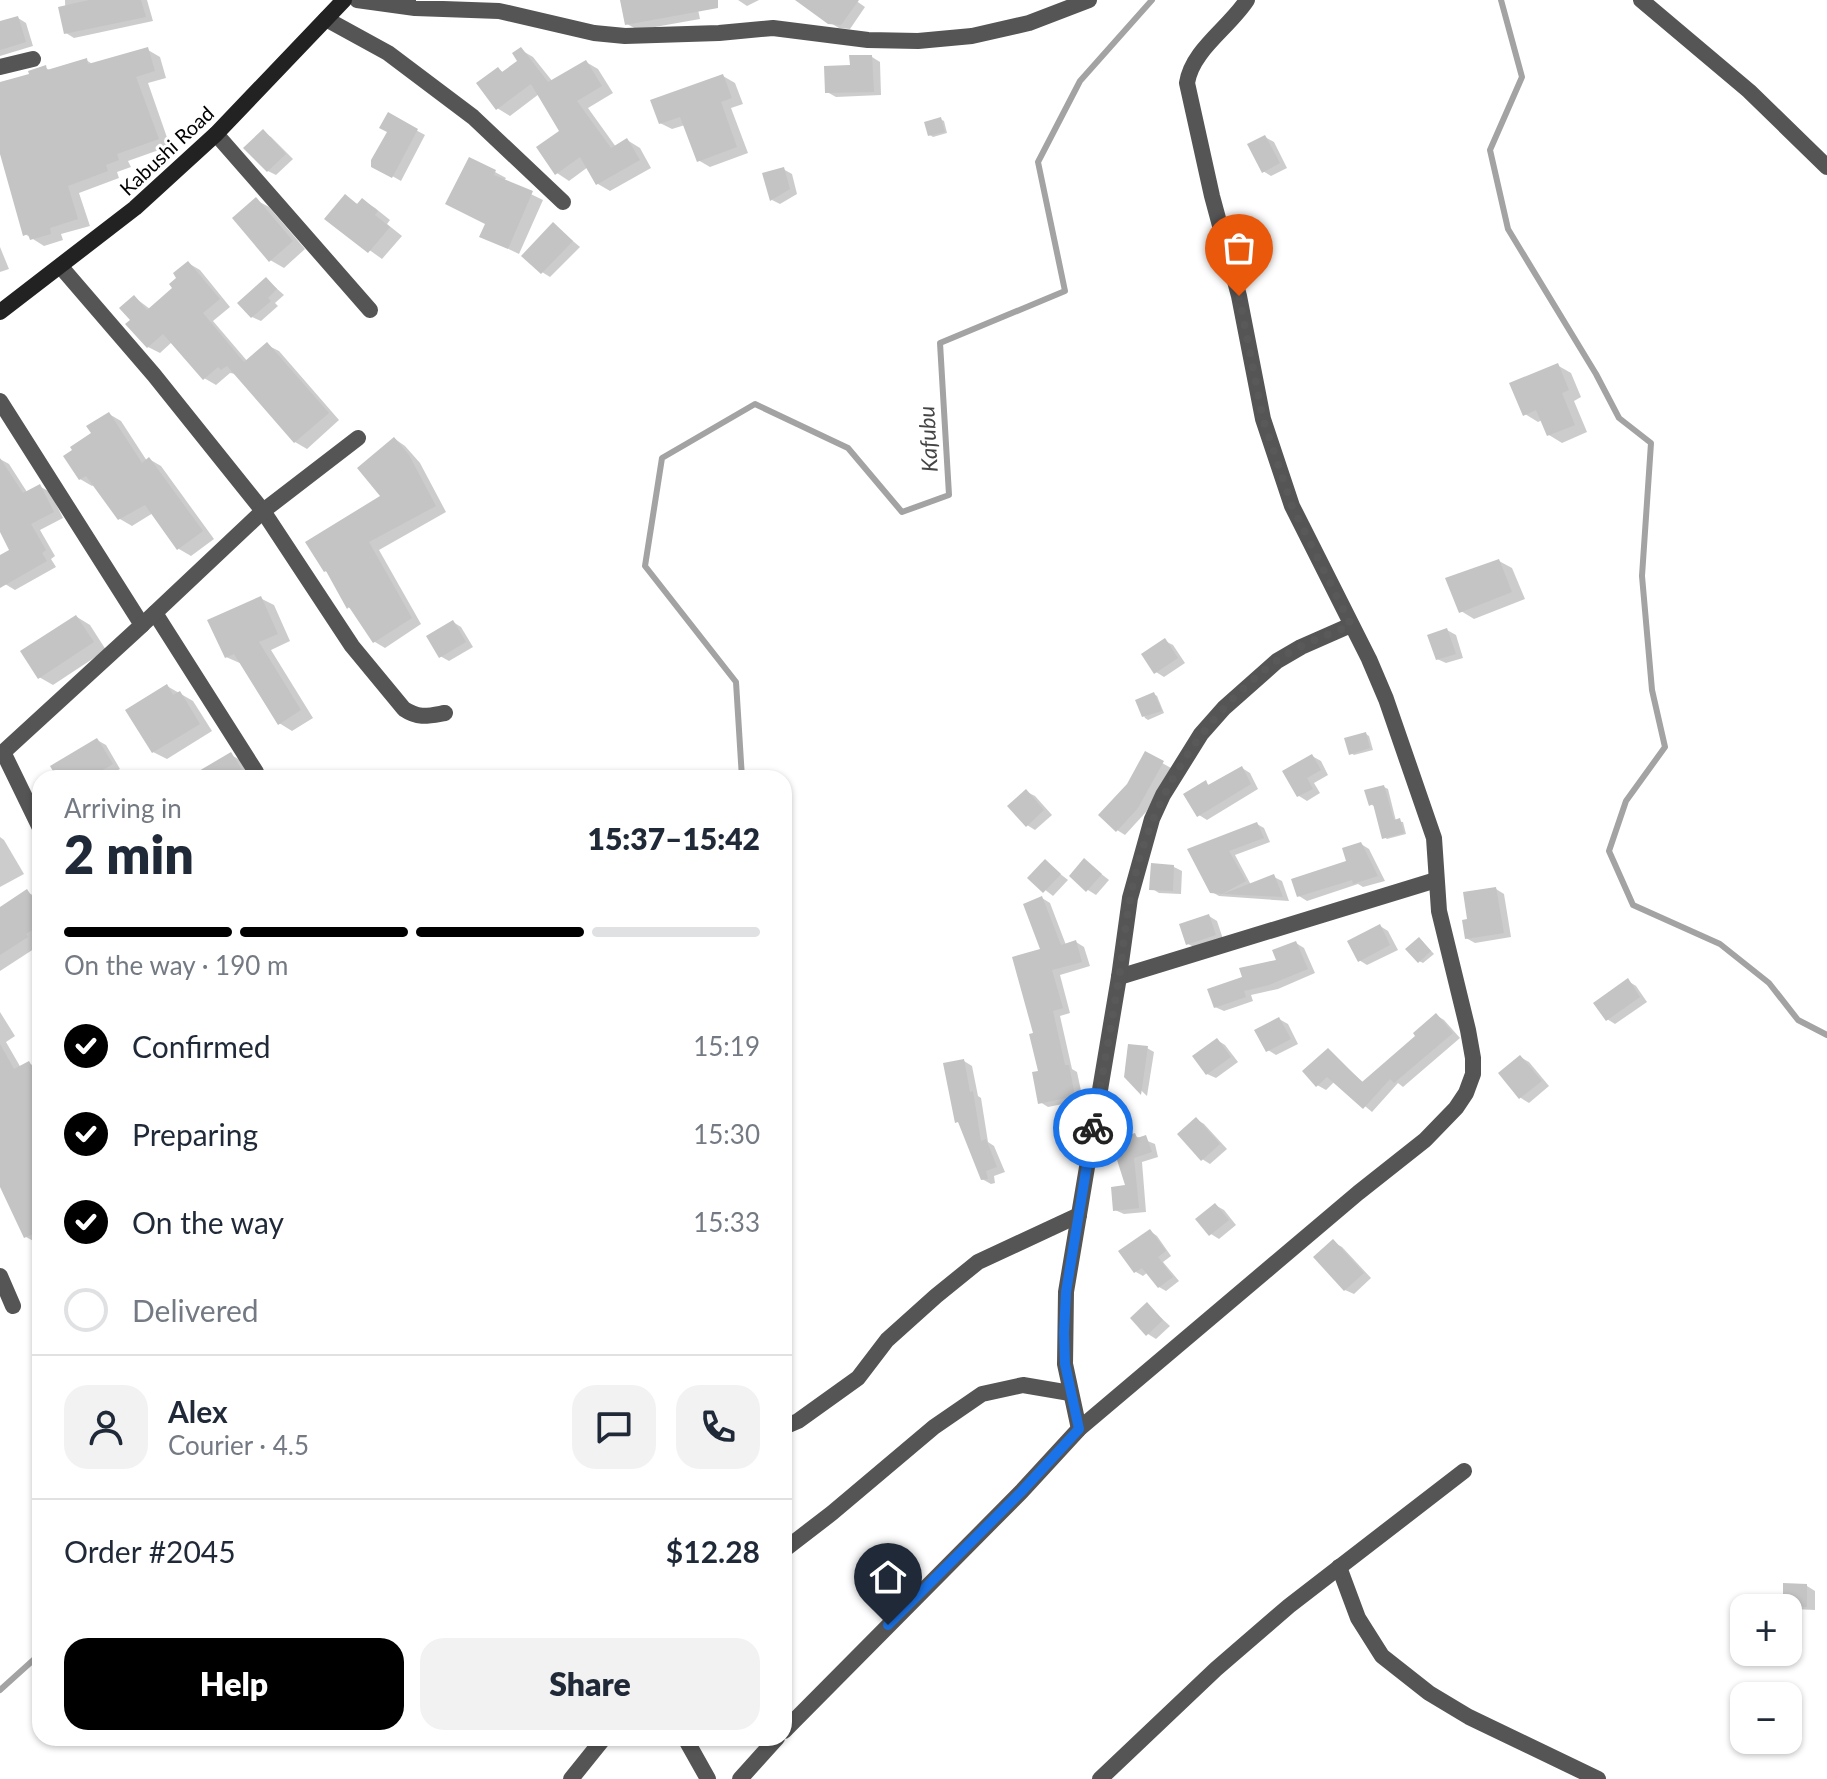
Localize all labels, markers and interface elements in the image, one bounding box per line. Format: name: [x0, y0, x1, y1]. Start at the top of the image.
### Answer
street label: Kabushi Road: [114, 101, 218, 200]
pin: [1205, 214, 1273, 296]
icon: bag: [1217, 226, 1261, 270]
water label: Kafubu: [912, 405, 943, 473]
text: Arriving in: [64, 792, 182, 824]
text: 15:37–15:42: [587, 820, 760, 856]
text: 2 min: [64, 823, 194, 885]
text: On the way · 190 m: [64, 949, 288, 981]
icon: check: [64, 1024, 108, 1068]
text: Confirmed: [132, 1028, 271, 1064]
text: 15:19: [693, 1030, 760, 1062]
courier: [1053, 1088, 1133, 1168]
icon: bike: [1071, 1106, 1115, 1150]
icon: check: [64, 1112, 108, 1156]
text: Preparing: [132, 1116, 258, 1152]
text: 15:30: [693, 1118, 760, 1150]
icon: check: [64, 1200, 108, 1244]
text: On the way: [132, 1204, 284, 1240]
text: 15:33: [693, 1206, 760, 1238]
text: Delivered: [132, 1292, 259, 1328]
button: person: [64, 1385, 148, 1469]
button: chat: [572, 1385, 656, 1469]
button: phone: [676, 1385, 760, 1469]
text: Alex: [168, 1393, 228, 1429]
text: Courier · 4.5: [168, 1429, 309, 1461]
text: Order #2045: [64, 1533, 236, 1569]
text: $12.28: [666, 1533, 760, 1569]
pin: [854, 1543, 922, 1625]
icon: home: [866, 1555, 910, 1599]
map controls: [1730, 1594, 1802, 1754]
button: +: [1730, 1594, 1802, 1666]
button: Help: [64, 1638, 404, 1730]
button: Share: [420, 1638, 760, 1730]
button: −: [1730, 1682, 1802, 1754]

